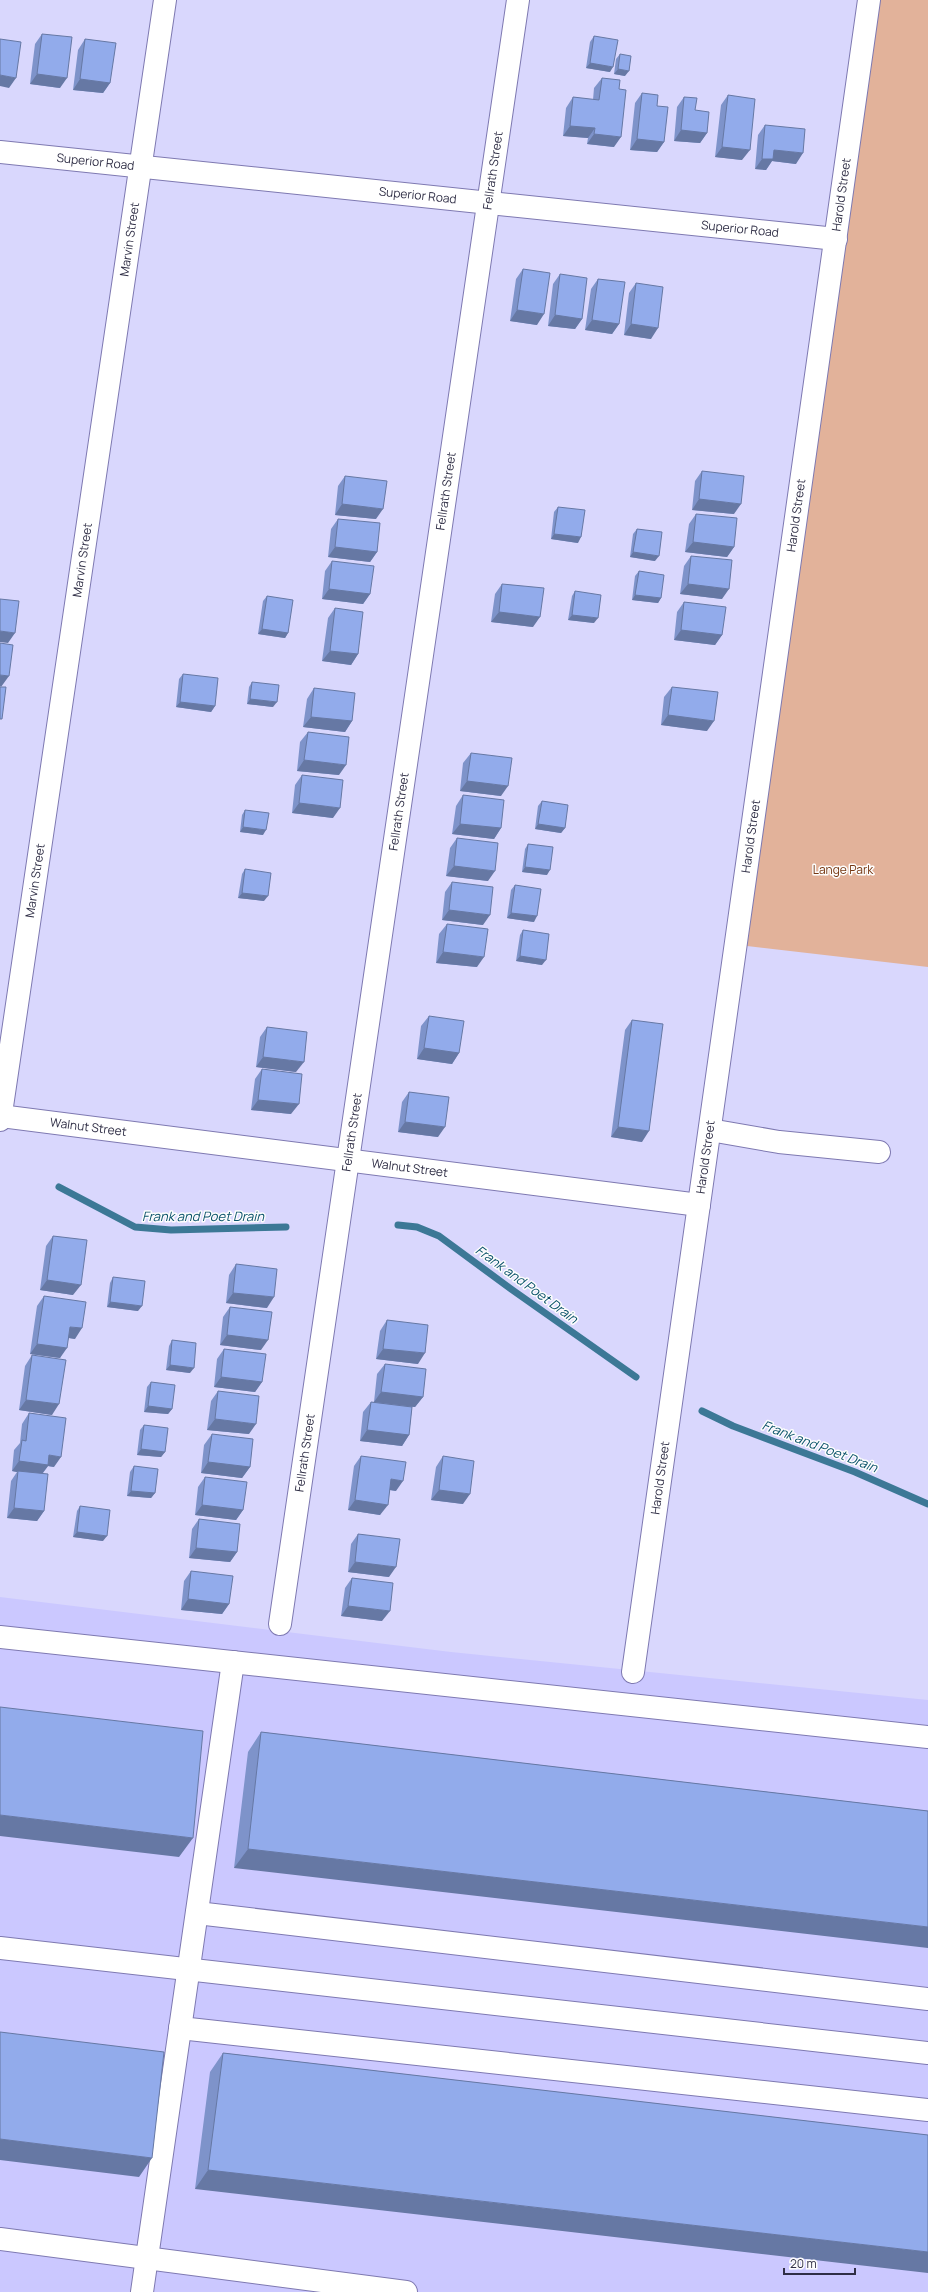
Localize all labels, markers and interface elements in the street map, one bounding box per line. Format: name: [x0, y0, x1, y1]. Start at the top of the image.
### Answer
street label: Fellrath Street: [478, 130, 507, 211]
street label: Superior Road: [56, 149, 135, 174]
street label: Harold Street: [827, 157, 855, 232]
street label: Superior Road: [378, 182, 458, 207]
street label: Marvin Street: [115, 201, 143, 278]
street label: Superior Road: [700, 216, 780, 241]
street label: Fellrath Street: [431, 451, 460, 531]
street label: Harold Street: [782, 477, 809, 553]
street label: Marvin Street: [68, 522, 96, 598]
street label: Fellrath Street: [384, 771, 413, 852]
street label: Harold Street: [737, 798, 764, 874]
street label: Marvin Street: [21, 842, 49, 919]
park label: Lange Park: [813, 861, 874, 878]
street label: Fellrath Street: [337, 1092, 366, 1172]
street label: Walnut Street: [49, 1113, 128, 1140]
street label: Harold Street: [692, 1119, 719, 1195]
street label: Walnut Street: [371, 1154, 449, 1181]
water label: Frank and Poet Drain: [142, 1207, 265, 1225]
water label: Frank and Poet Drain: [472, 1241, 583, 1328]
street label: Fellrath Street: [290, 1412, 319, 1493]
water label: Frank and Poet Drain: [760, 1416, 881, 1477]
street label: Harold Street: [646, 1440, 674, 1516]
scale bar: [784, 2250, 855, 2276]
text: 20 m: [790, 2255, 817, 2272]

